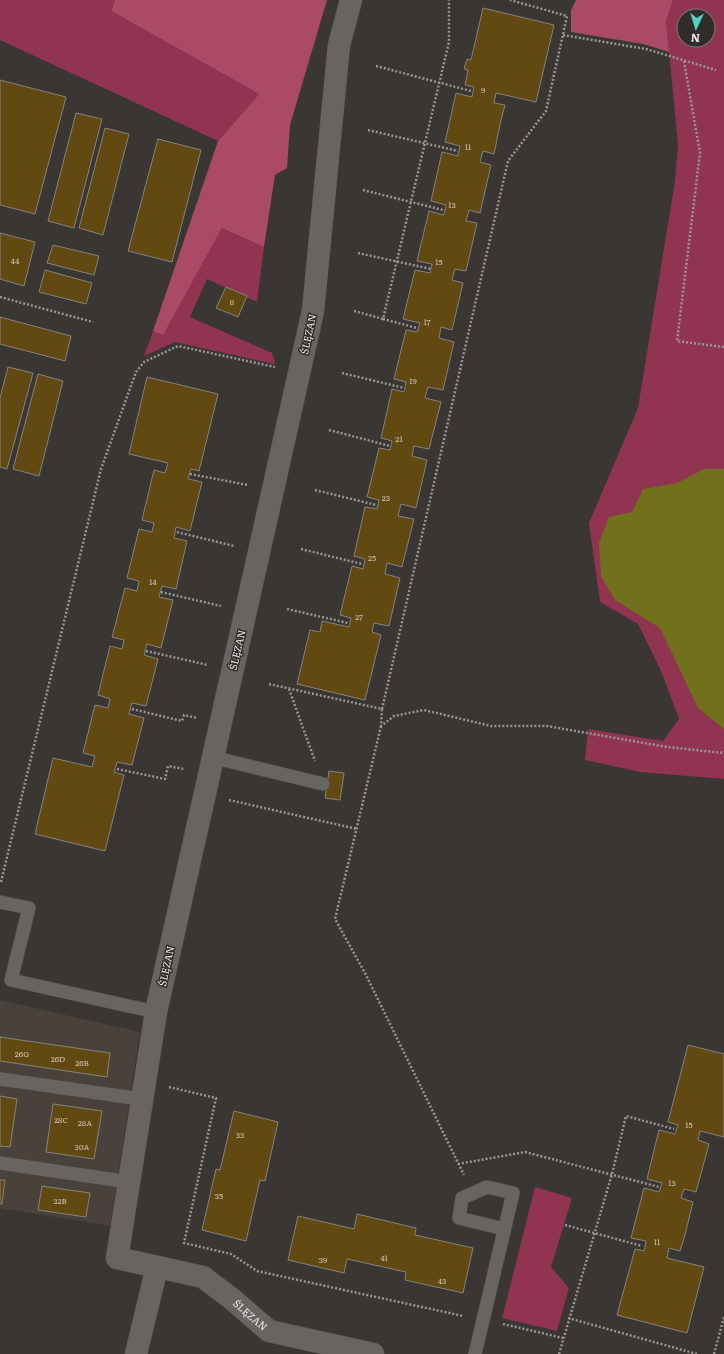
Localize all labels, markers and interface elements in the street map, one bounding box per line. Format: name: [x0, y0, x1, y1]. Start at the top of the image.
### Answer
north arrow: [676, 8, 716, 48]
text: N: [690, 31, 700, 47]
house number: 9: [481, 84, 485, 95]
house number: 11: [465, 141, 472, 152]
house number: 13: [448, 199, 456, 210]
house number: 44: [11, 255, 20, 266]
house number: 15: [435, 256, 443, 267]
house number: 8: [230, 296, 235, 307]
street label: ŚLĘZAN: [296, 312, 319, 356]
house number: 17: [423, 316, 431, 327]
house number: 19: [409, 375, 417, 386]
house number: 21: [395, 433, 403, 444]
house number: 23: [382, 492, 390, 503]
house number: 25: [368, 552, 376, 563]
house number: 14: [149, 576, 157, 587]
house number: 27: [355, 611, 363, 622]
street label: ŚLĘZAN: [225, 628, 248, 672]
street label: ŚLĘZAN: [154, 944, 177, 988]
house number: 26G: [15, 1048, 29, 1059]
house number: 26D: [51, 1053, 65, 1064]
house number: 26B: [75, 1057, 89, 1068]
house number: 28C: [54, 1114, 68, 1125]
house number: 28A: [78, 1117, 92, 1128]
house number: 15: [685, 1119, 693, 1130]
house number: 33: [236, 1129, 244, 1140]
house number: 30A: [75, 1141, 90, 1152]
house number: 13: [668, 1177, 676, 1188]
house number: 35: [215, 1190, 223, 1201]
house number: 32B: [53, 1195, 67, 1206]
house number: 11: [654, 1236, 661, 1247]
house number: 41: [380, 1252, 389, 1263]
house number: 39: [319, 1254, 327, 1265]
house number: 43: [438, 1275, 446, 1286]
street label: ŚLĘZAN: [230, 1295, 271, 1334]

